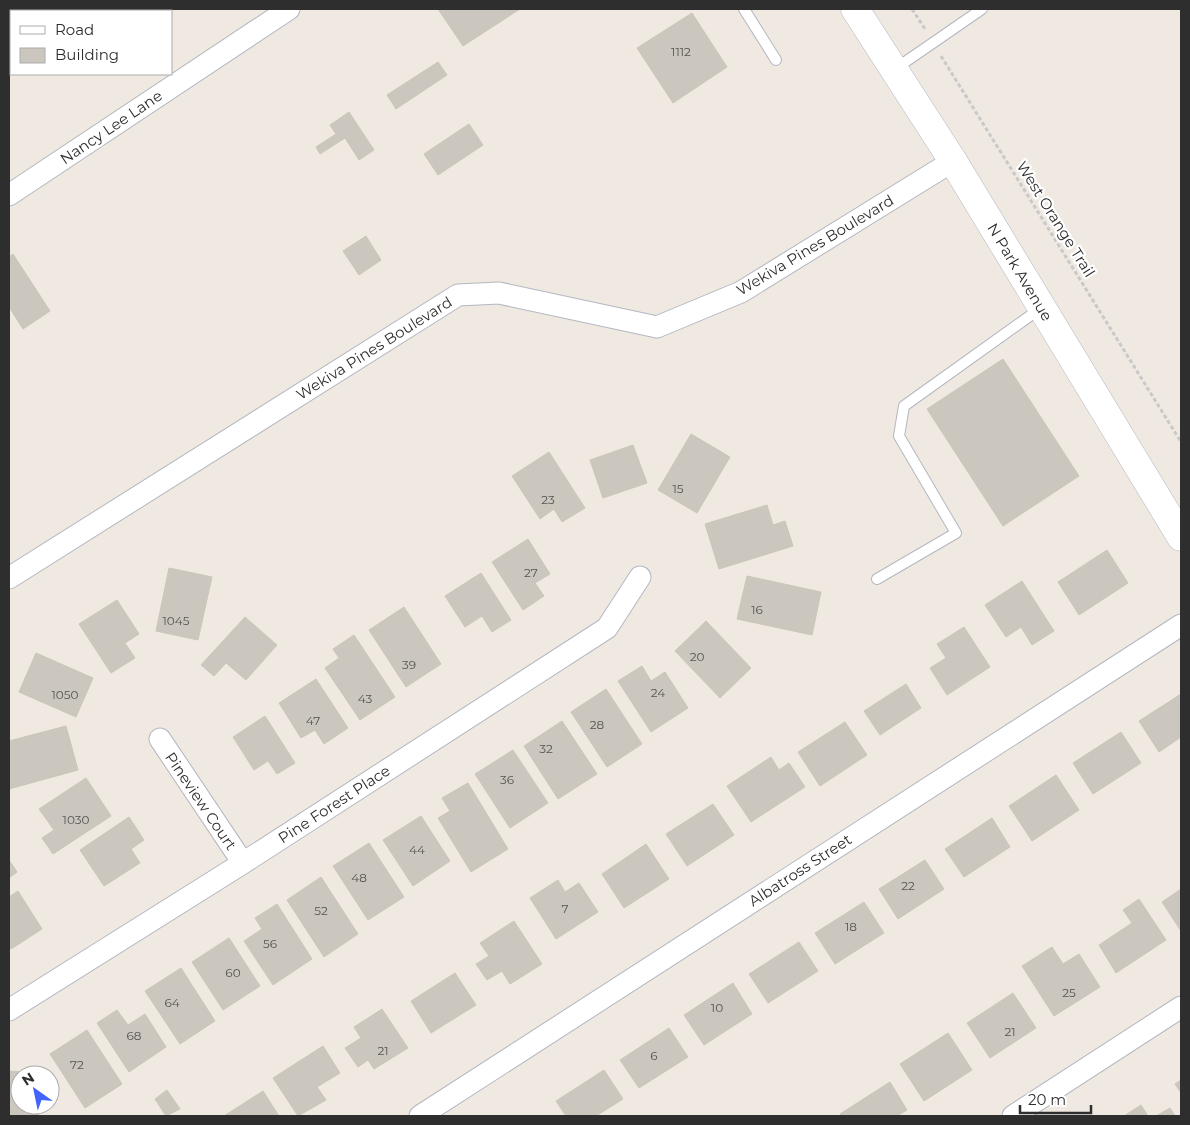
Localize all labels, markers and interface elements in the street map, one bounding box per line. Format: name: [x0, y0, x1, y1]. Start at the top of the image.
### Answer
legend: [10, 10, 172, 75]
text: Road: [55, 20, 94, 39]
house number: 1112: [671, 44, 691, 59]
text: Building: [55, 45, 119, 64]
street label: Nancy Lee Lane: [56, 86, 166, 168]
street label: West Orange Trail: [1013, 157, 1099, 281]
street label: Wekiva Pines Boulevard: [733, 190, 897, 300]
street label: N Park Avenue: [983, 220, 1057, 324]
street label: Wekiva Pines Boulevard: [293, 292, 455, 404]
house number: 15: [672, 481, 684, 496]
house number: 23: [541, 492, 555, 507]
house number: 27: [524, 565, 538, 580]
house number: 16: [751, 602, 763, 617]
house number: 1045: [163, 613, 190, 628]
house number: 20: [690, 649, 704, 664]
house number: 39: [402, 657, 416, 672]
house number: 24: [651, 685, 665, 700]
house number: 1050: [51, 687, 79, 702]
house number: 43: [358, 691, 372, 706]
house number: 47: [306, 713, 320, 728]
house number: 28: [590, 717, 605, 732]
house number: 32: [539, 741, 553, 756]
street label: Pineview Court: [161, 748, 241, 854]
street label: Pine Forest Place: [274, 761, 394, 847]
house number: 36: [500, 772, 514, 787]
house number: 1030: [63, 812, 89, 827]
street label: Albatross Street: [745, 830, 855, 910]
house number: 44: [409, 842, 425, 857]
house number: 48: [351, 870, 367, 885]
house number: 22: [901, 878, 915, 893]
house number: 7: [561, 901, 569, 916]
house number: 52: [314, 903, 328, 918]
house number: 18: [845, 919, 857, 934]
house number: 56: [263, 936, 277, 951]
house number: 60: [225, 965, 241, 980]
house number: 25: [1062, 985, 1076, 1000]
house number: 64: [164, 995, 180, 1010]
house number: 10: [711, 1000, 723, 1015]
house number: 21: [1004, 1024, 1016, 1039]
house number: 68: [127, 1028, 142, 1043]
house number: 21: [377, 1043, 389, 1058]
house number: 6: [650, 1048, 658, 1063]
house number: 72: [70, 1057, 84, 1072]
north arrow: [10, 1065, 60, 1115]
text: N: [18, 1068, 38, 1090]
scale bar: [1020, 1082, 1091, 1114]
text: 20 m: [1028, 1090, 1066, 1109]

